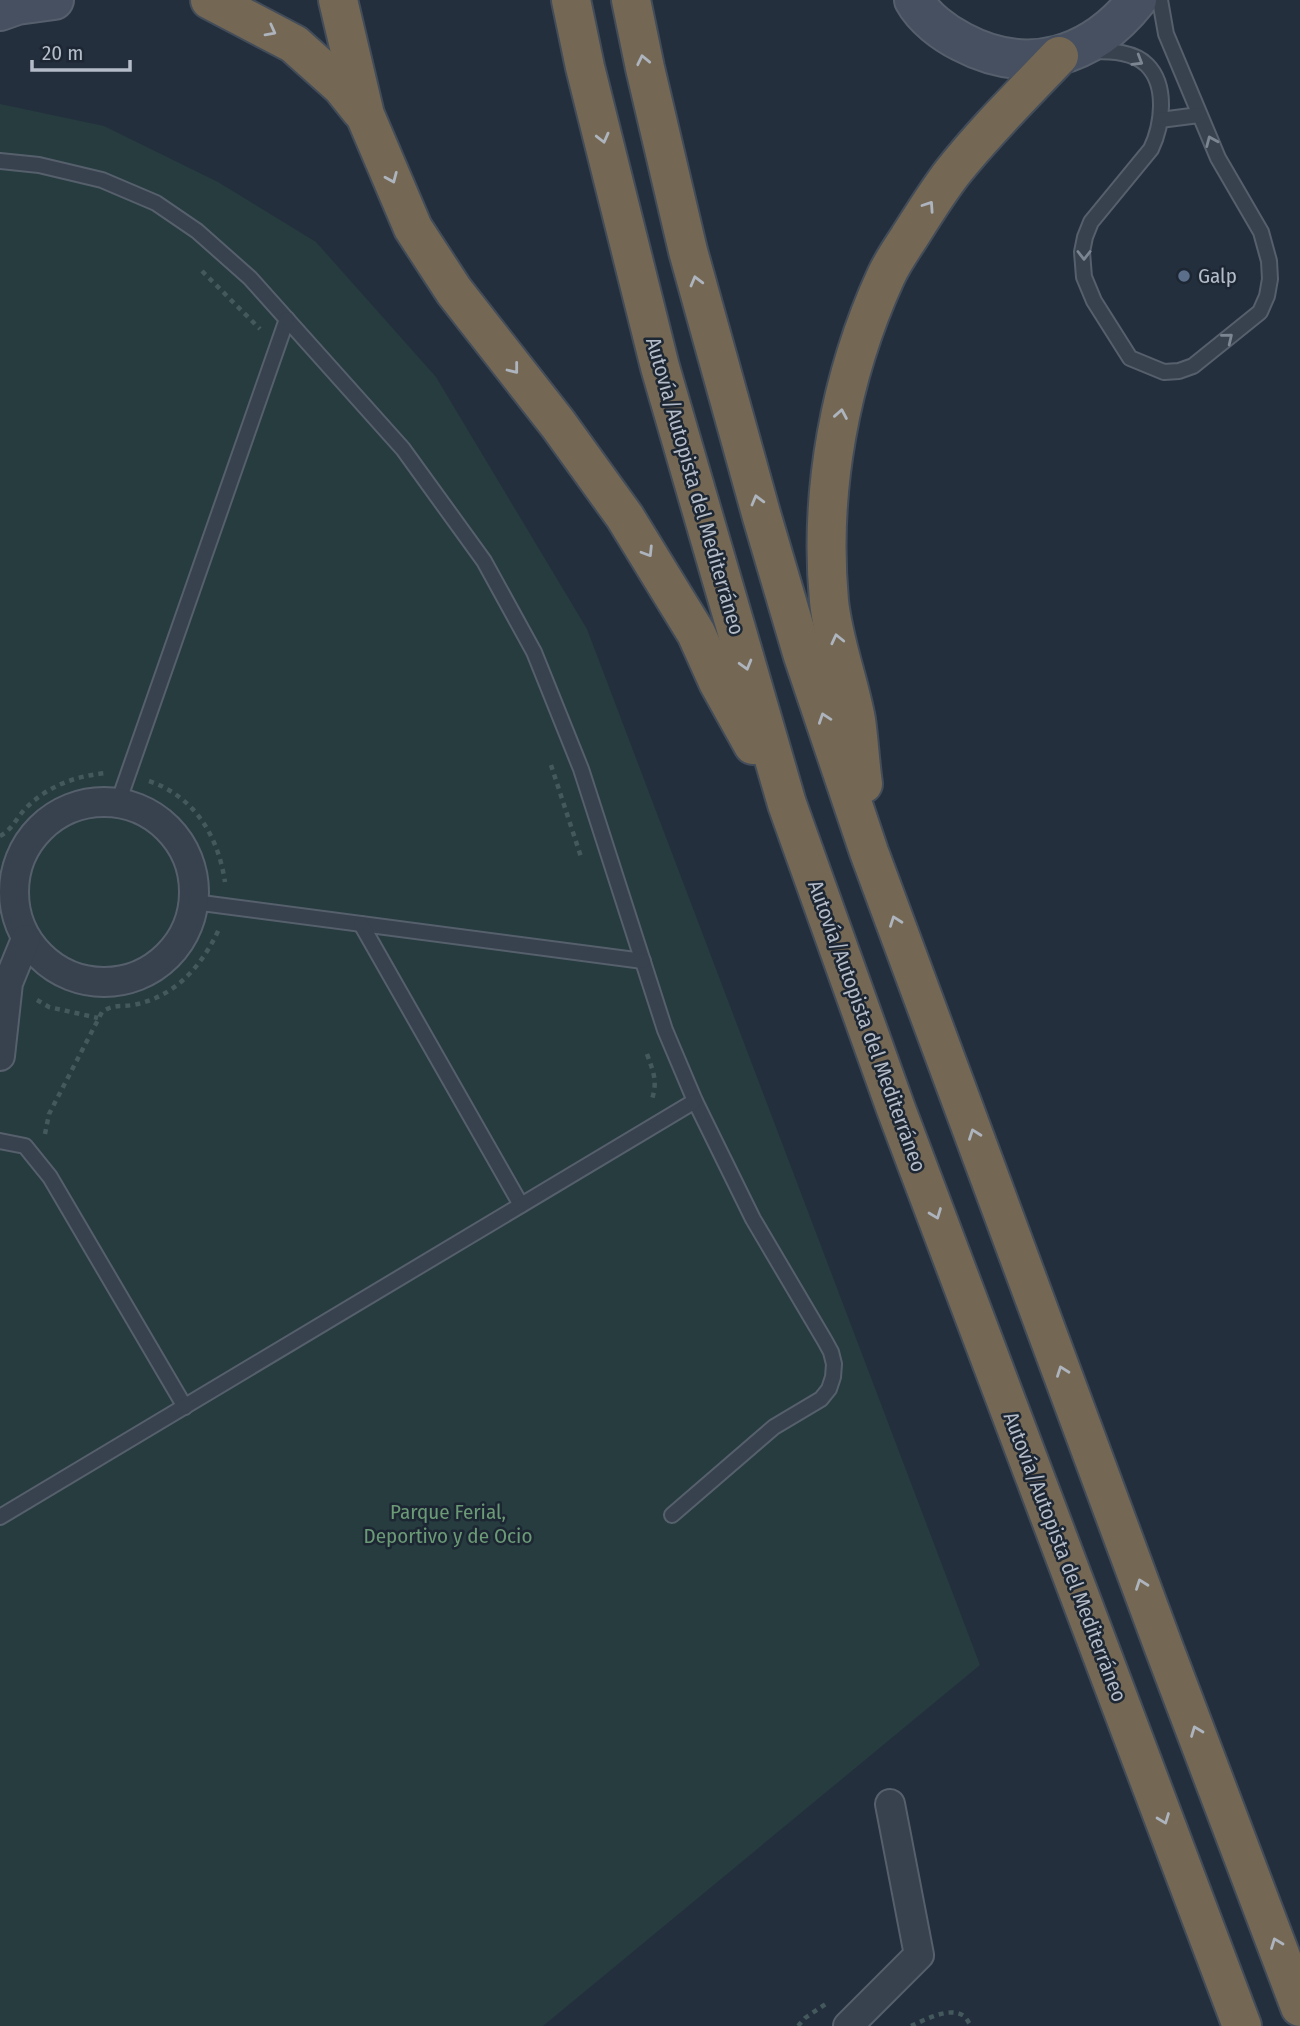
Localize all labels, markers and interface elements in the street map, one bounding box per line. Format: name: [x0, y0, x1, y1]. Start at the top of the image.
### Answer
one-way arrow: [264, 23, 276, 36]
scale bar: [32, 28, 130, 72]
text: 20 m: [42, 40, 83, 66]
one-way arrow: [1130, 53, 1143, 66]
one-way arrow: [637, 54, 652, 66]
one-way arrow: [595, 132, 609, 144]
one-way arrow: [1205, 136, 1219, 149]
one-way arrow: [383, 171, 397, 183]
one-way arrow: [921, 201, 933, 214]
one-way arrow: [1076, 250, 1091, 261]
place label: Galp: [1198, 263, 1237, 289]
marker: Galp: [1176, 268, 1192, 284]
one-way arrow: [690, 275, 704, 287]
street label: Autovía/Autopista del Mediterráneo: [640, 334, 750, 638]
one-way arrow: [1220, 334, 1233, 346]
one-way arrow: [505, 361, 518, 373]
one-way arrow: [833, 408, 848, 420]
one-way arrow: [751, 494, 765, 506]
one-way arrow: [639, 545, 652, 558]
one-way arrow: [831, 634, 845, 646]
one-way arrow: [737, 659, 752, 671]
one-way arrow: [818, 712, 832, 724]
street label: Autovía/Autopista del Mediterráneo: [802, 877, 932, 1175]
one-way arrow: [889, 916, 903, 928]
one-way arrow: [968, 1129, 982, 1141]
one-way arrow: [927, 1207, 941, 1219]
one-way arrow: [1056, 1365, 1070, 1377]
street label: Autovía/Autopista del Mediterráneo: [998, 1408, 1132, 1706]
park label: Parque Ferial, Deportivo y de Ocio: [364, 1499, 532, 1549]
one-way arrow: [1135, 1579, 1149, 1591]
one-way arrow: [1190, 1725, 1204, 1737]
one-way arrow: [1156, 1813, 1170, 1825]
one-way arrow: [1270, 1938, 1284, 1950]

